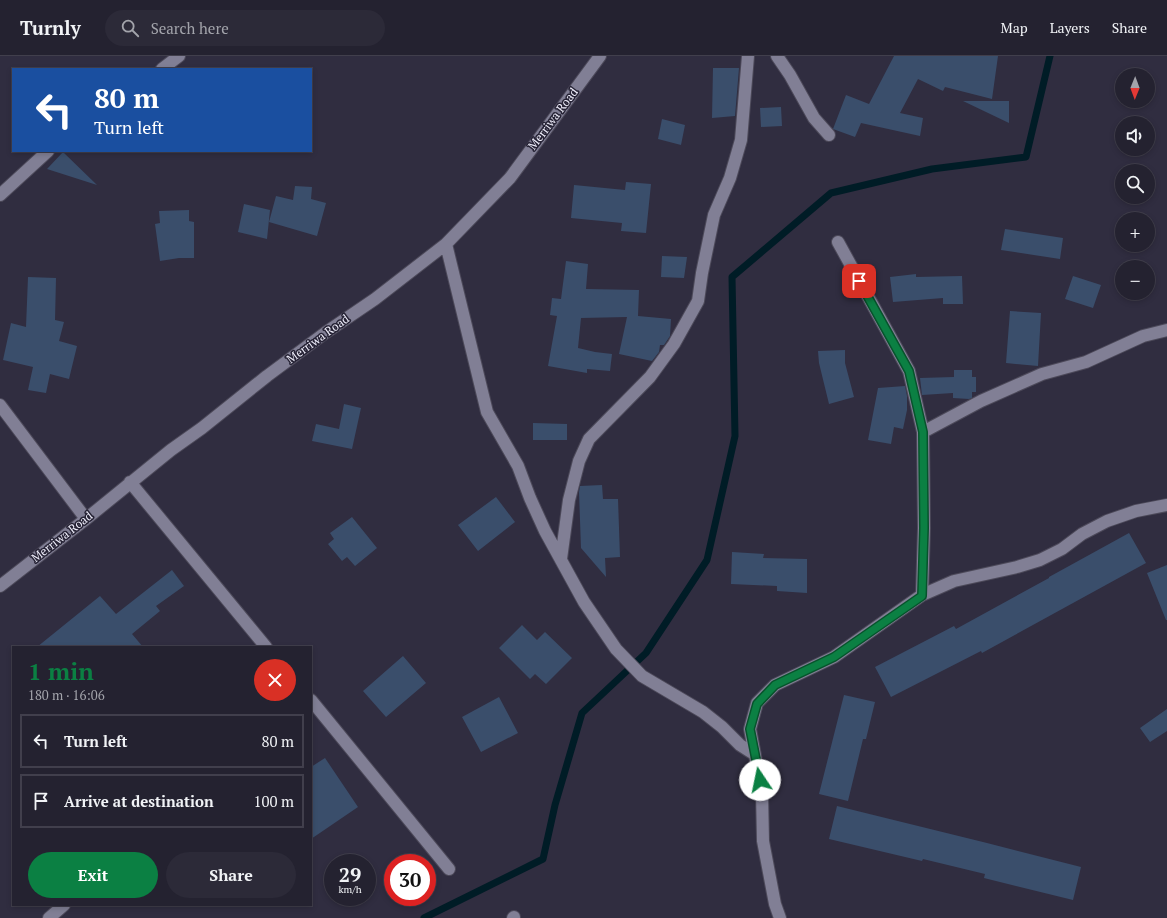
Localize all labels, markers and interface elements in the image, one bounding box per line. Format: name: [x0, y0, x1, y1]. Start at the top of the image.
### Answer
search box: [105, 10, 385, 46]
text: Turnly: [20, 15, 81, 40]
icon: search: [119, 17, 141, 39]
text: Search here: [151, 18, 229, 38]
text: Map: [1001, 18, 1028, 37]
text: Layers: [1050, 18, 1090, 37]
text: Share: [1112, 18, 1147, 37]
north arrow: [1115, 68, 1155, 108]
map controls: [1115, 68, 1155, 300]
text: 80 m: [94, 79, 159, 116]
icon: left: [28, 84, 80, 136]
street label: Merriwa Road: [524, 84, 581, 153]
text: Turn left: [94, 115, 164, 139]
button: sound: [1115, 116, 1155, 156]
button: search: [1115, 164, 1155, 204]
button: +: [1115, 212, 1155, 252]
button: −: [1115, 260, 1155, 300]
pin: [842, 264, 876, 298]
icon: arrive: [848, 270, 870, 292]
street label: Merriwa Road: [283, 311, 352, 366]
street label: Merriwa Road: [28, 508, 96, 565]
text: 1 min: [28, 655, 94, 687]
button: close: [254, 659, 296, 701]
text: 180 m · 16:06: [28, 686, 105, 704]
icon: left: [30, 730, 52, 752]
text: Turn left: [64, 731, 128, 751]
text: 80 m: [261, 731, 294, 751]
position arrow: [739, 759, 781, 801]
icon: arrive: [30, 790, 52, 812]
text: Arrive at destination: [64, 791, 214, 811]
text: 100 m: [253, 791, 294, 811]
button: Exit: [28, 852, 158, 898]
button: Share: [166, 852, 296, 898]
speed limit sign: 30: [384, 854, 436, 906]
text: 29: [339, 861, 361, 888]
text: km/h: [338, 883, 362, 896]

